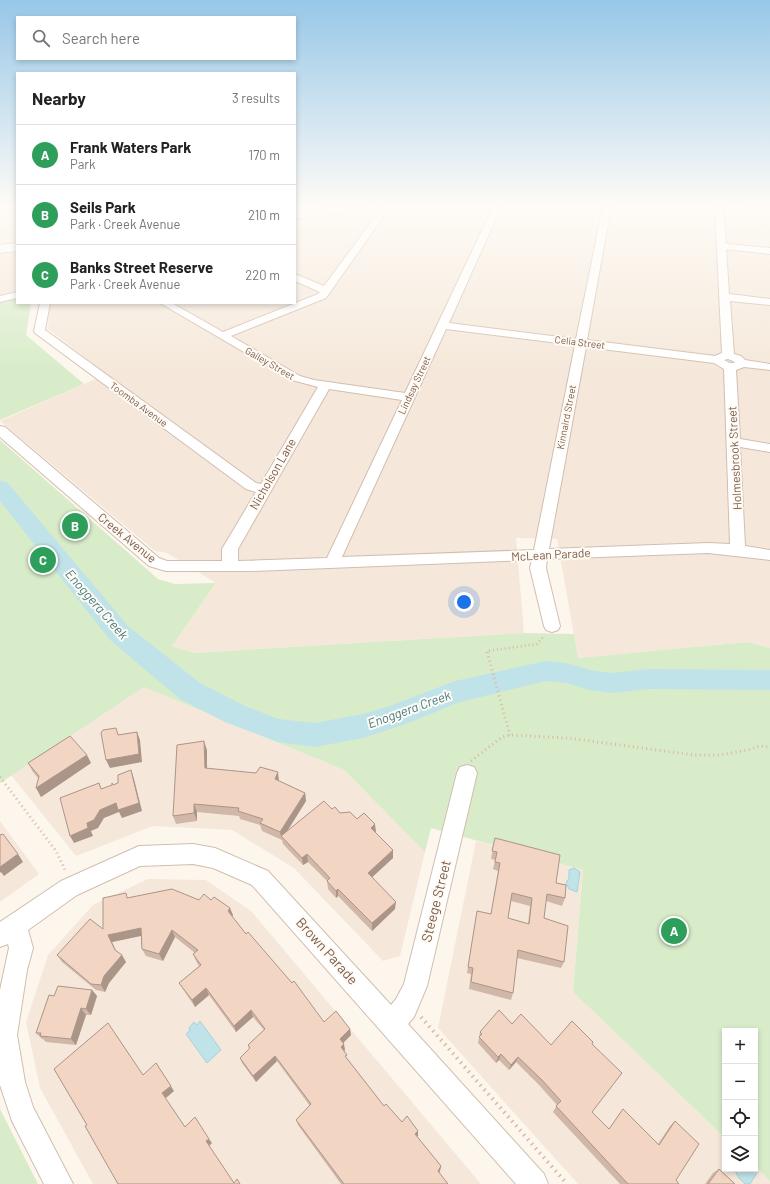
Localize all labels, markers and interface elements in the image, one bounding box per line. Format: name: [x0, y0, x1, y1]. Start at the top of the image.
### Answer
search box: [16, 16, 296, 60]
icon: search: [30, 27, 52, 49]
text: Search here: [62, 29, 140, 47]
text: Nearby: [32, 88, 86, 108]
text: 3 results: [232, 90, 280, 106]
text: Frank Waters Park: [70, 138, 191, 156]
text: A: [41, 147, 49, 163]
text: 170 m: [249, 147, 280, 163]
text: Park: [70, 156, 96, 172]
text: Seils Park: [70, 198, 136, 216]
text: B: [41, 207, 49, 223]
text: 210 m: [248, 207, 280, 223]
text: Park · Creek Avenue: [70, 216, 180, 232]
text: Banks Street Reserve: [70, 258, 213, 276]
text: C: [41, 267, 49, 283]
text: 220 m: [245, 267, 280, 283]
text: Park · Creek Avenue: [70, 276, 180, 292]
street label: Celia Street: [554, 333, 606, 351]
street label: Gailey Street: [243, 344, 297, 382]
street label: Lindsay Street: [395, 354, 433, 416]
street label: Toomba Avenue: [108, 379, 170, 429]
street label: Kinnaird Street: [554, 383, 578, 450]
street label: Holmesbrook Street: [724, 406, 744, 510]
street label: Nicholson Lane: [246, 435, 298, 512]
street label: Creek Avenue: [96, 509, 160, 565]
pin: B: [62, 511, 88, 541]
pin: C: [30, 545, 56, 575]
street label: McLean Parade: [511, 545, 591, 563]
water label: Enoggera Creek: [62, 566, 132, 643]
your location: [454, 592, 474, 612]
water label: Enoggera Creek: [365, 686, 453, 731]
street label: Steege Street: [417, 858, 454, 944]
street label: Brown Parade: [293, 914, 362, 988]
pin: A: [661, 916, 687, 946]
map controls: [722, 1028, 758, 1172]
button: +: [722, 1028, 758, 1064]
button: −: [722, 1064, 758, 1100]
button: locate: [722, 1100, 758, 1136]
button: layers: [722, 1136, 758, 1172]

